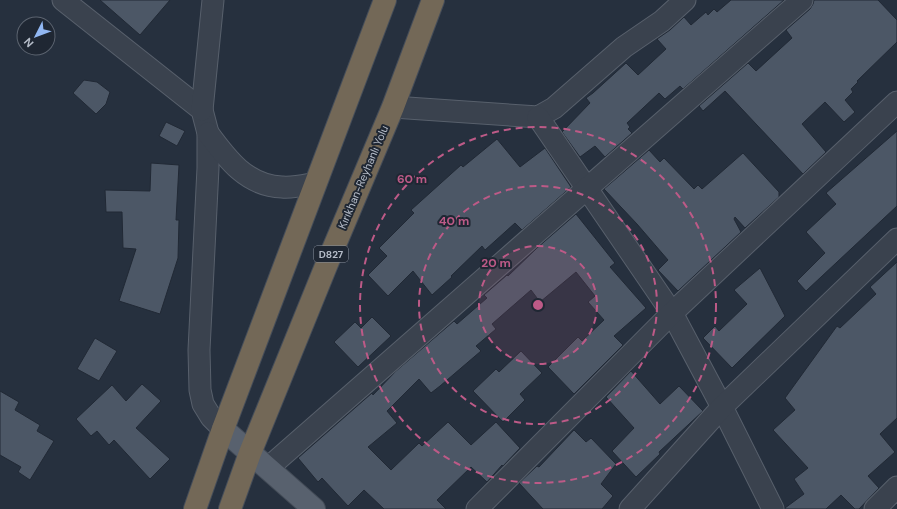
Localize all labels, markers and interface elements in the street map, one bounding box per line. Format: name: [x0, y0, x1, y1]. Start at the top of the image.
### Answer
north arrow: [16, 16, 56, 56]
text: N: [21, 35, 36, 50]
street label: Kırıkhan-Reyhanlı Yolu: [335, 123, 391, 231]
text: 60 m: [397, 171, 427, 187]
text: 40 m: [439, 213, 469, 229]
road number: D827: [314, 246, 348, 262]
text: 20 m: [481, 255, 511, 271]
centre of rings: [531, 298, 545, 312]

